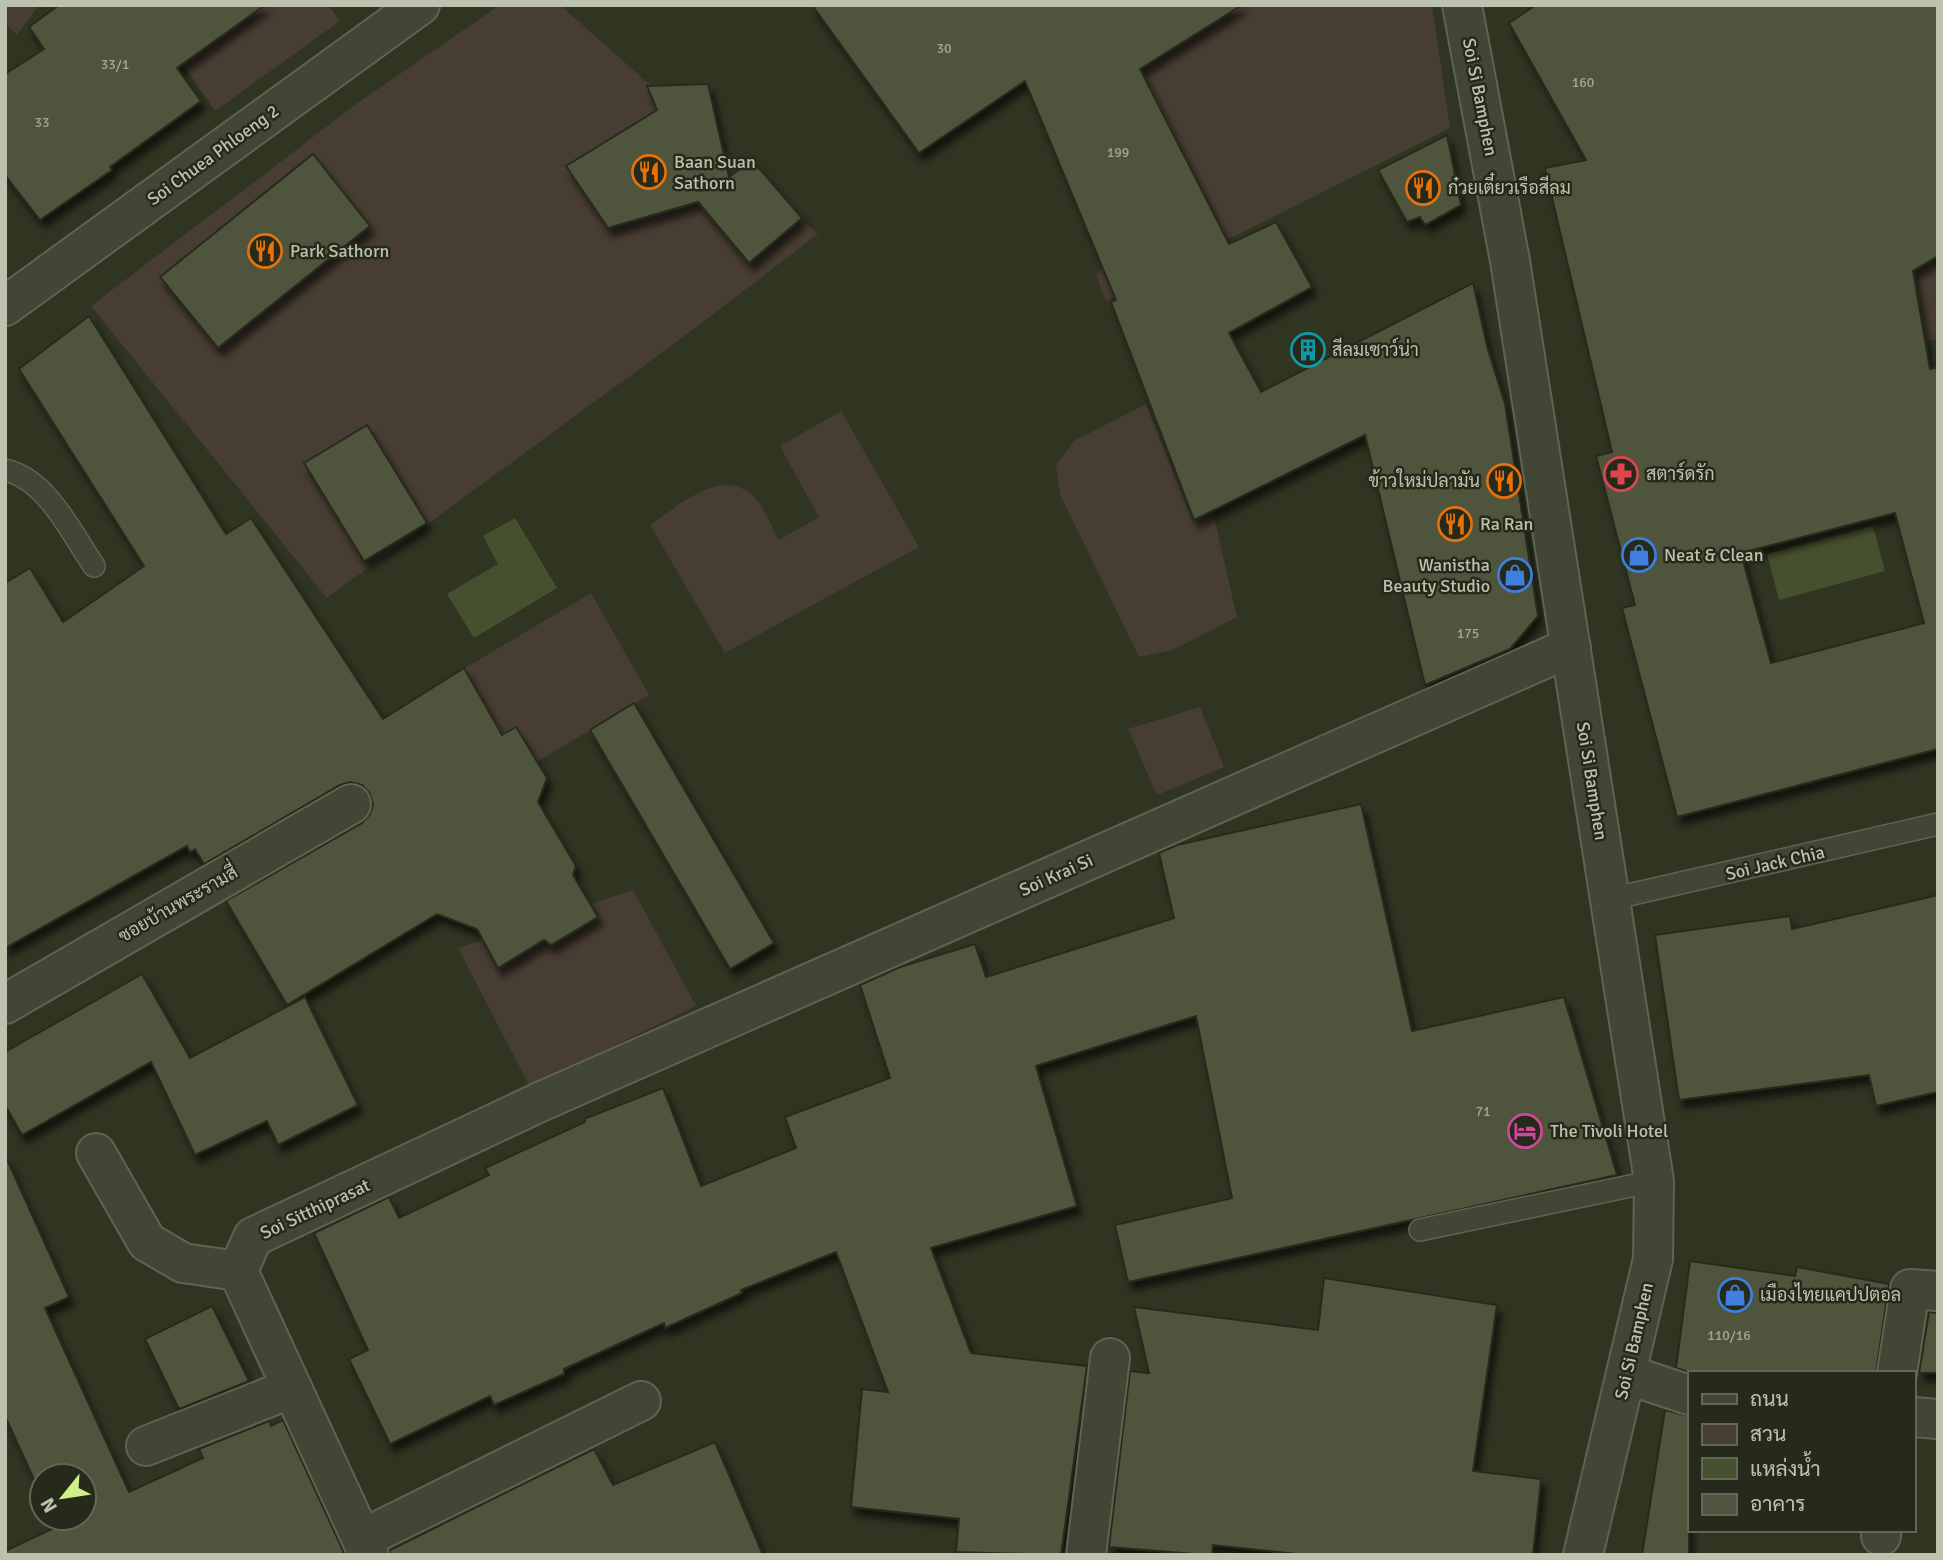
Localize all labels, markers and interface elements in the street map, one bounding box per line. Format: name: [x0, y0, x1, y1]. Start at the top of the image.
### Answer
street label: Soi Si Bamphen: [1458, 36, 1502, 158]
house number: 30: [936, 40, 952, 57]
house number: 33/1: [101, 56, 129, 73]
house number: 160: [1572, 74, 1594, 91]
street label: Soi Chuea Phloeng 2: [143, 100, 283, 210]
house number: 33: [34, 114, 50, 131]
house number: 199: [1107, 144, 1129, 161]
place label: Baan Suan Sathorn: [674, 151, 756, 194]
restaurant icon: Baan Suan Sathorn: [630, 153, 668, 191]
restaurant icon: ก๋วยเตี๋ยวเรือสีลม: [1404, 169, 1442, 207]
place label: ก๋วยเตี๋ยวเรือสีลม: [1448, 172, 1571, 199]
restaurant icon: Park Sathorn: [246, 232, 284, 270]
place label: Park Sathorn: [290, 240, 389, 262]
building icon: สีลมเซาว์น่า: [1289, 331, 1327, 369]
place label: สีลมเซาว์น่า: [1332, 337, 1419, 361]
pharmacy icon: สตาร์ดรัก: [1602, 455, 1640, 493]
place label: สตาร์ดรัก: [1646, 461, 1715, 485]
restaurant icon: ข้าวใหม่ปลามัน: [1485, 462, 1523, 500]
place label: ข้าวใหม่ปลามัน: [1369, 468, 1480, 492]
restaurant icon: Ra Ran: [1436, 505, 1474, 543]
place label: Ra Ran: [1480, 513, 1533, 535]
shop icon: Neat & Clean: [1620, 536, 1658, 574]
place label: Neat & Clean: [1664, 544, 1764, 566]
place label: Wanistha Beauty Studio: [1383, 554, 1490, 597]
shop icon: Wanistha Beauty Studio: [1496, 556, 1534, 594]
house number: 175: [1457, 625, 1479, 642]
street label: Soi Si Bamphen: [1572, 720, 1612, 842]
street label: Soi Jack Chia: [1723, 841, 1827, 885]
street label: Soi Krai Si: [1016, 849, 1096, 901]
street label: ซอยบ้านพระรามสี่: [112, 857, 242, 947]
house number: 71: [1475, 1103, 1491, 1120]
hotel icon: The Tivoli Hotel: [1506, 1112, 1544, 1150]
place label: The Tivoli Hotel: [1550, 1120, 1668, 1142]
street label: Soi Sitthiprasat: [257, 1174, 373, 1244]
shop icon: เมืองไทยแคปปตอล: [1716, 1276, 1754, 1314]
street label: Soi Si Bamphen: [1610, 1280, 1658, 1402]
place label: เมืองไทยแคปปตอล: [1760, 1282, 1901, 1306]
house number: 110/16: [1707, 1327, 1751, 1344]
legend: [1688, 1371, 1915, 1532]
text: ถนน: [1750, 1386, 1789, 1412]
text: สวน: [1750, 1421, 1786, 1447]
text: แหล่งน้ำ: [1750, 1451, 1821, 1482]
north arrow: [28, 1462, 98, 1532]
text: อาคาร: [1750, 1491, 1806, 1517]
text: N: [35, 1493, 63, 1517]

